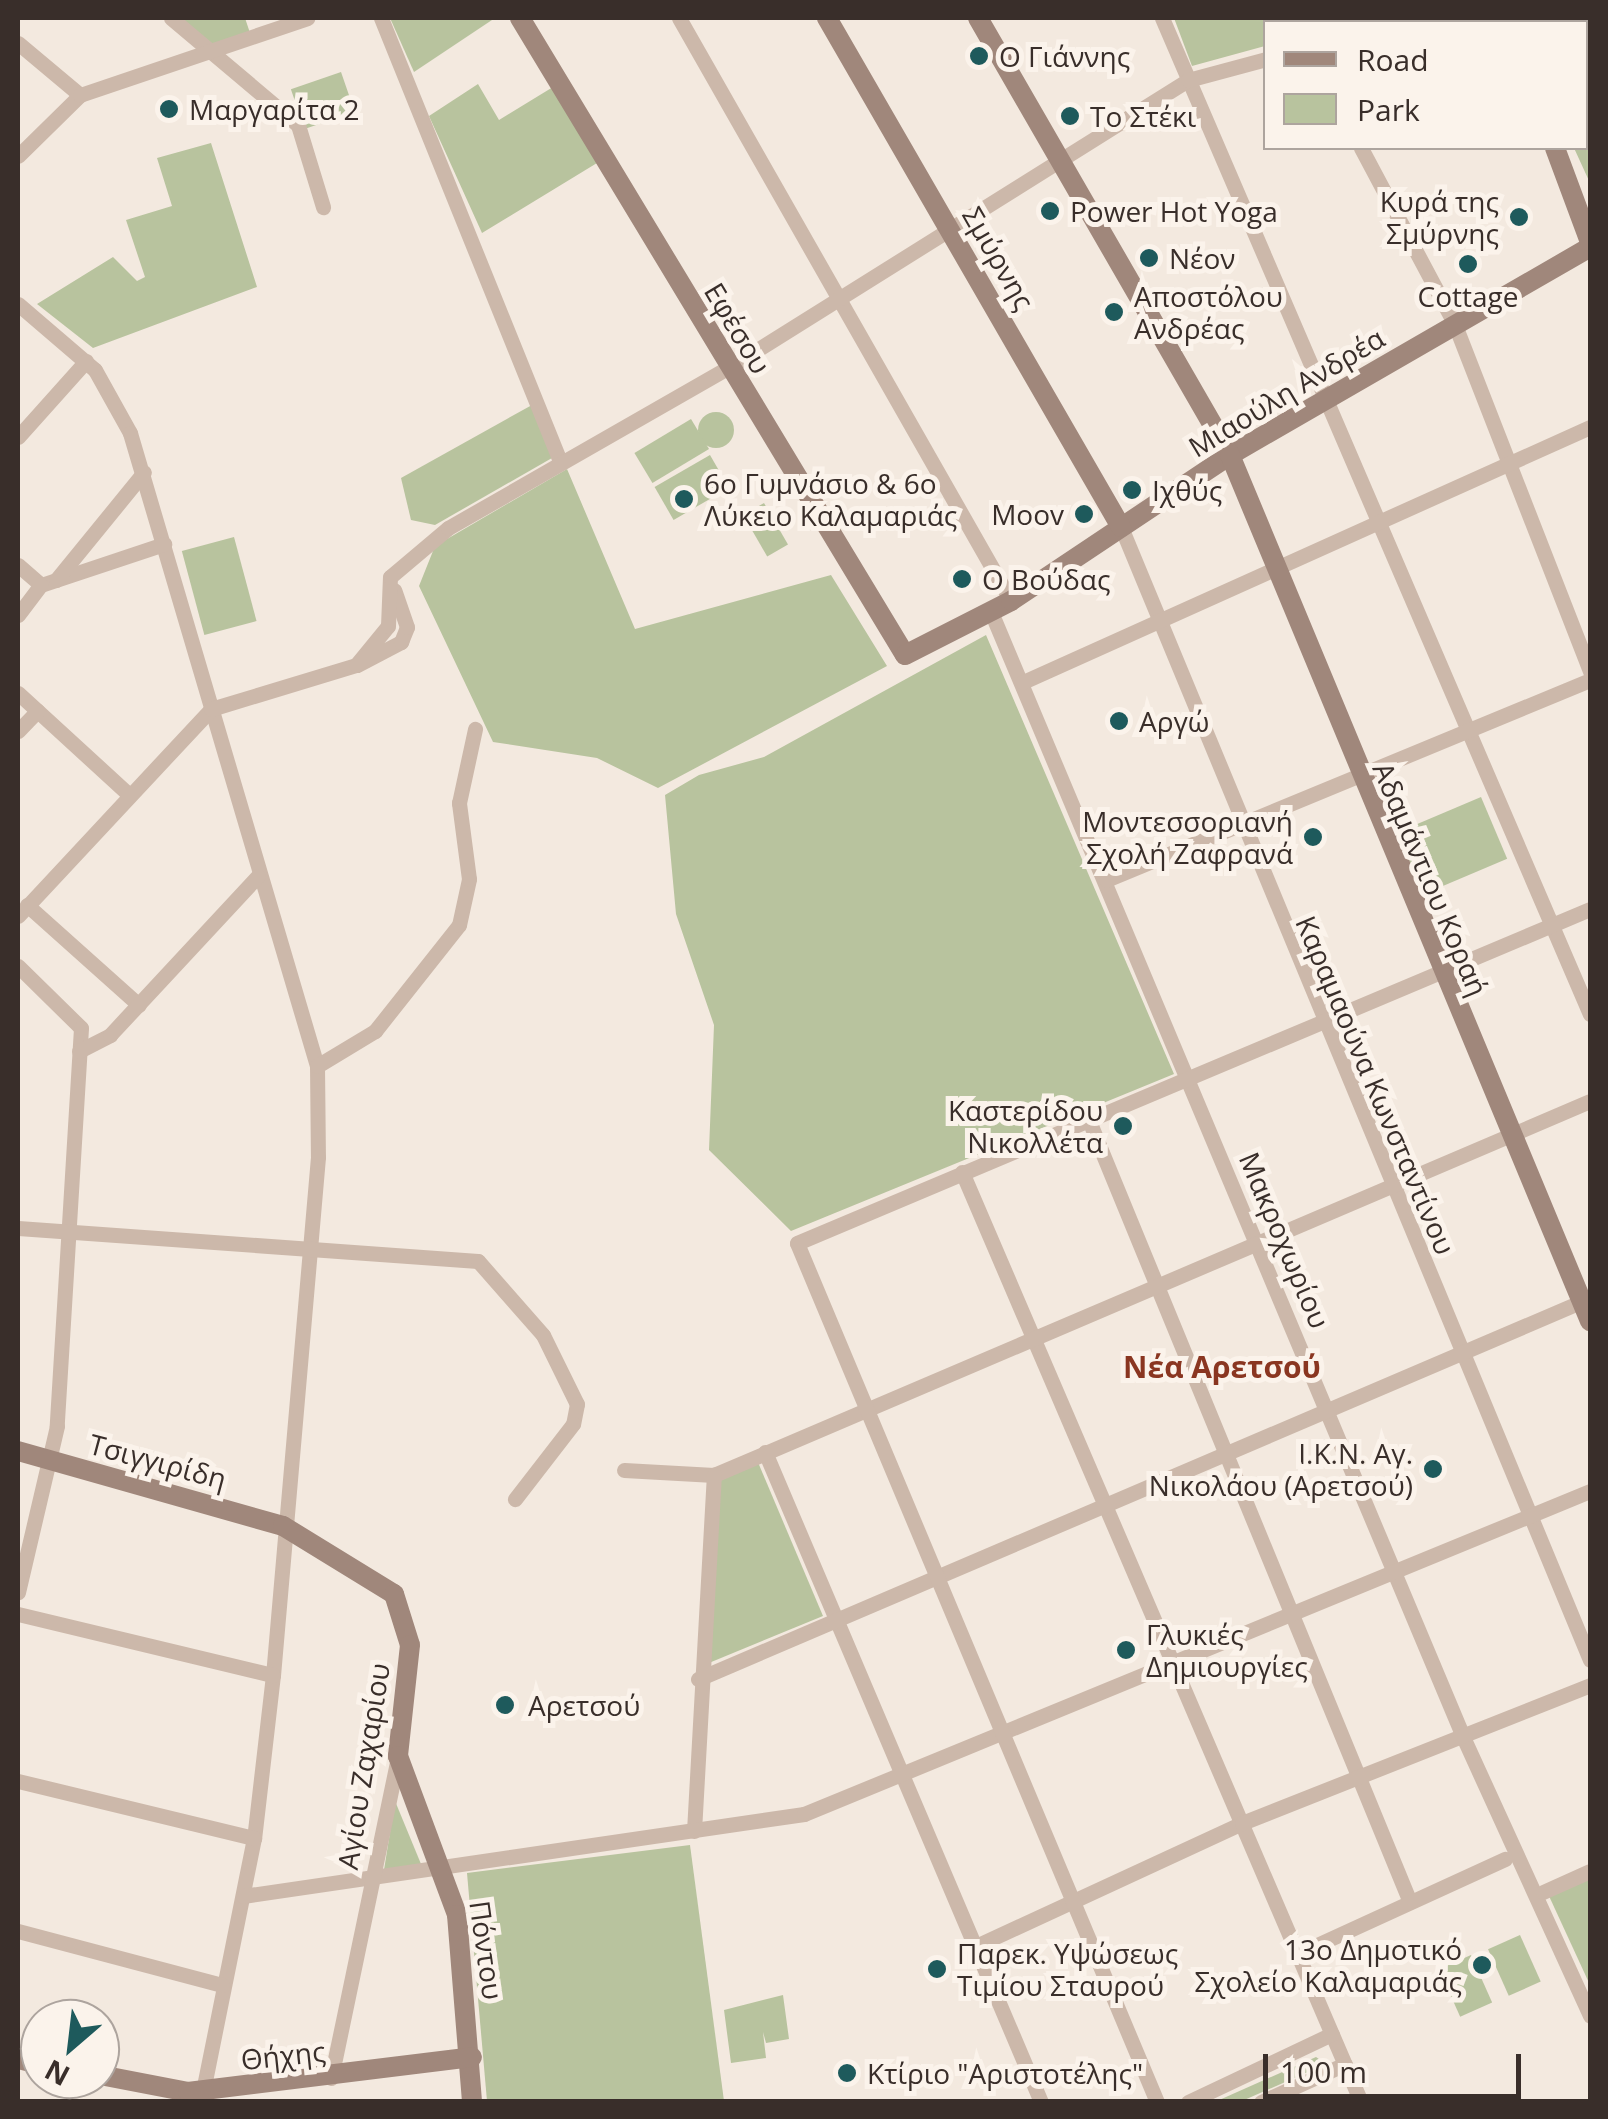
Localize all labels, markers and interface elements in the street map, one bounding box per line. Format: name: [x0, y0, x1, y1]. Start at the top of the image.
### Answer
legend: [1263, 20, 1588, 150]
place label: Ο Γιάννης: [999, 39, 1130, 73]
text: Road: [1357, 39, 1429, 80]
marker: Ο Γιάννης: [968, 45, 990, 67]
text: Park: [1357, 89, 1420, 130]
place label: Μαργαρίτα 2: [189, 92, 360, 126]
marker: Μαργαρίτα 2: [158, 98, 180, 120]
place label: Το Στέκι: [1090, 99, 1196, 133]
marker: Το Στέκι: [1059, 105, 1081, 127]
place label: Κυρά της Σμύρνης: [1380, 184, 1499, 250]
place label: Power Hot Yoga: [1070, 194, 1278, 228]
marker: Power Hot Yoga: [1039, 200, 1061, 222]
street label: Σμύρνης: [956, 201, 1042, 315]
marker: Κυρά της Σμύρνης: [1508, 206, 1530, 228]
place label: Νέον: [1169, 241, 1235, 275]
marker: Νέον: [1138, 247, 1160, 269]
marker: Cottage: [1457, 253, 1479, 275]
street label: Εφέσου: [698, 276, 778, 380]
place label: Αποστόλου Ανδρέας: [1134, 279, 1283, 345]
place label: Cottage: [1418, 279, 1518, 313]
marker: Αποστόλου Ανδρέας: [1103, 301, 1125, 323]
street label: Μιαούλη Ανδρέα: [1182, 320, 1390, 464]
place label: 6ο Γυμνάσιο & 6ο Λύκειο Καλαμαριάς: [704, 466, 957, 532]
place label: Ιχθύς: [1152, 473, 1222, 507]
marker: Ιχθύς: [1121, 479, 1143, 501]
marker: 6ο Γυμνάσιο & 6ο Λύκειο Καλαμαριάς: [673, 488, 695, 510]
place label: Moov: [991, 497, 1064, 531]
marker: Moov: [1073, 503, 1095, 525]
place label: Ο Βούδας: [982, 562, 1110, 596]
marker: Ο Βούδας: [951, 568, 973, 590]
place label: Αργώ: [1139, 704, 1210, 738]
marker: Αργώ: [1108, 710, 1130, 732]
street label: Αδαμάντιου Κοραή: [1367, 757, 1495, 1001]
place label: Μοντεσσοριανή Σχολή Ζαφρανά: [1082, 804, 1293, 870]
marker: Μοντεσσοριανή Σχολή Ζαφρανά: [1302, 826, 1324, 848]
street label: Καραμαούνα Κωνσταντίνου: [1289, 911, 1463, 1259]
place label: Καστερίδου Νικολλέτα: [948, 1093, 1103, 1159]
marker: Καστερίδου Νικολλέτα: [1112, 1115, 1134, 1137]
street label: Μακροχωρίου: [1233, 1147, 1337, 1333]
district label: Νέα Αρετσού: [1123, 1349, 1321, 1385]
street label: Τσιγγιρίδη: [86, 1427, 230, 1495]
place label: Ι.Κ.Ν. Αγ. Νικολάου (Αρετσού): [1149, 1436, 1413, 1502]
marker: Ι.Κ.Ν. Αγ. Νικολάου (Αρετσού): [1422, 1458, 1444, 1480]
place label: Γλυκιές Δημιουργίες: [1146, 1617, 1308, 1683]
marker: Γλυκιές Δημιουργίες: [1115, 1639, 1137, 1661]
street label: Αγίου Ζαχαρίου: [330, 1660, 396, 1872]
place label: Αρετσού: [528, 1688, 640, 1722]
marker: Αρετσού: [492, 1692, 518, 1718]
street label: Πόντου: [463, 1898, 511, 2002]
place label: 13ο Δημοτικό Σχολείο Καλαμαριάς: [1194, 1932, 1462, 1998]
place label: Παρεκ. Υψώσεως Τιμίου Σταυρού: [957, 1936, 1178, 2002]
marker: 13ο Δημοτικό Σχολείο Καλαμαριάς: [1471, 1954, 1493, 1976]
marker: Παρεκ. Υψώσεως Τιμίου Σταυρού: [926, 1958, 948, 1980]
north arrow: [20, 1999, 120, 2099]
street label: Θήχης: [239, 2034, 327, 2076]
scale bar: [1268, 2034, 1526, 2096]
text: 100 m: [1280, 2051, 1367, 2092]
text: N: [38, 2052, 76, 2096]
place label: Κτίριο "Αριστοτέλης": [867, 2056, 1143, 2090]
marker: Κτίριο "Αριστοτέλης": [836, 2062, 858, 2084]

